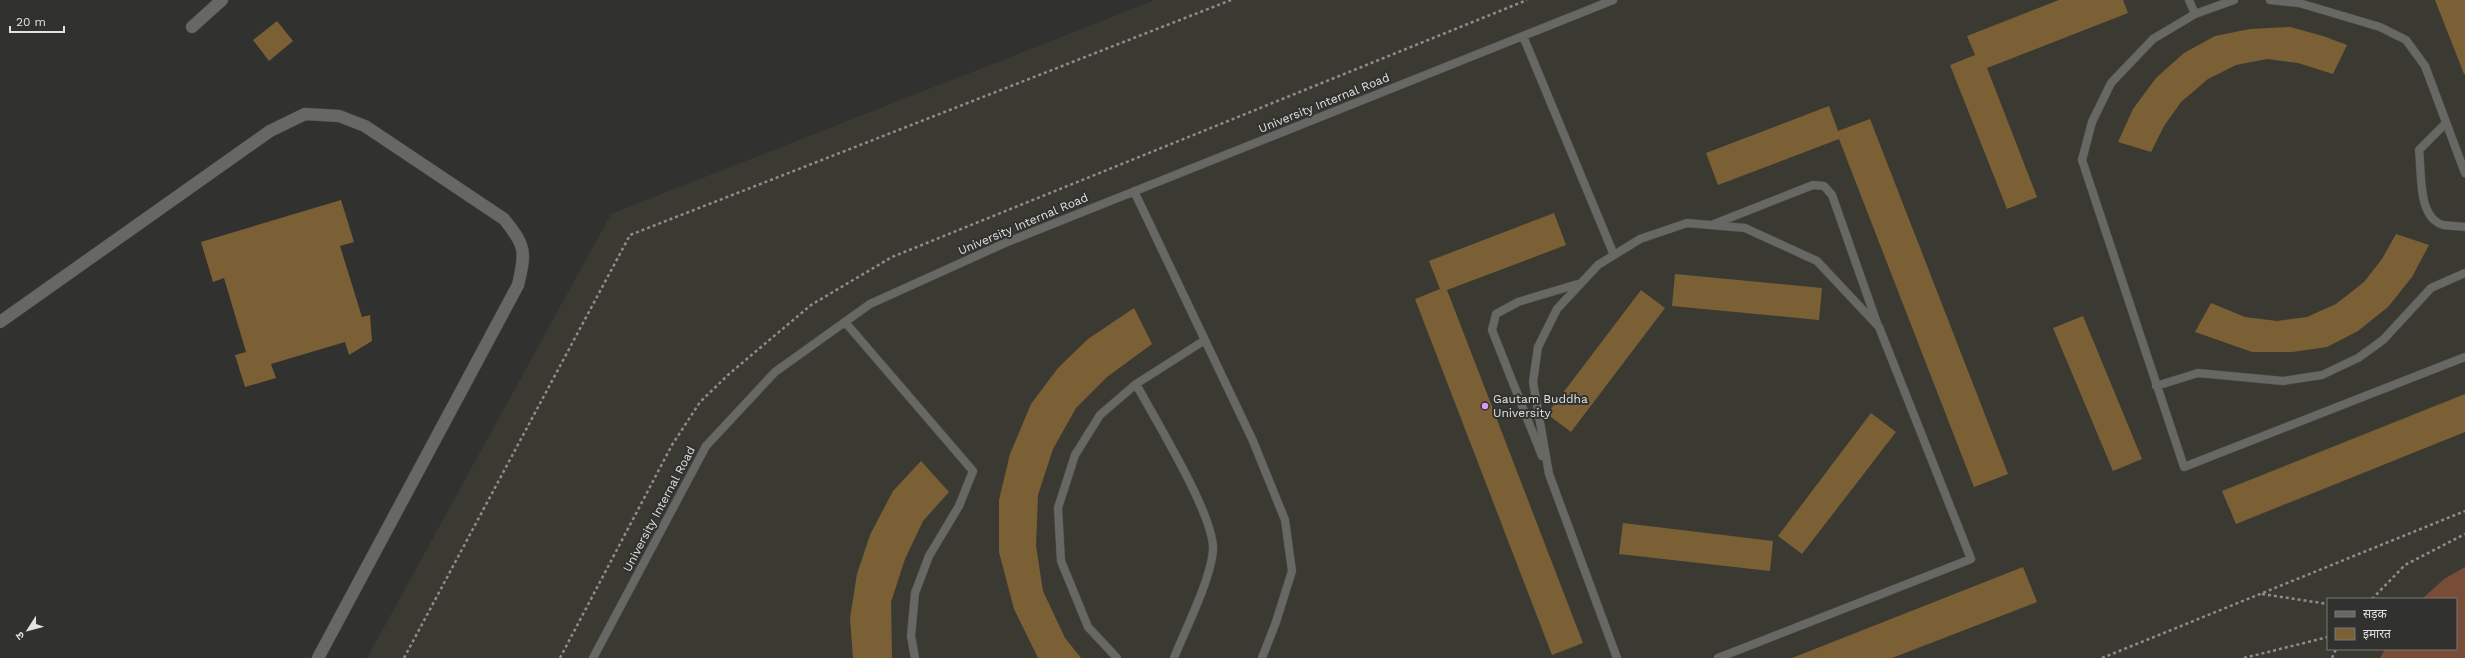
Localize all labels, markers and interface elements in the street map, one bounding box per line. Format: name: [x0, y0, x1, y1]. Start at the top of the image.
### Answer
scale bar: [10, 8, 64, 34]
text: 20 m: [16, 15, 46, 29]
street label: University Internal Road: [1257, 70, 1391, 136]
street label: University Internal Road: [956, 190, 1090, 258]
place label: Gautam Buddha University: [1493, 392, 1588, 420]
marker: Gautam Buddha University: [1480, 401, 1490, 411]
street label: University Internal Road: [620, 444, 698, 574]
legend: [2327, 598, 2457, 650]
text: सड़क: [2363, 607, 2388, 621]
north arrow: [8, 610, 48, 650]
text: इमारत: [2363, 627, 2392, 641]
text: उ: [13, 629, 27, 642]

